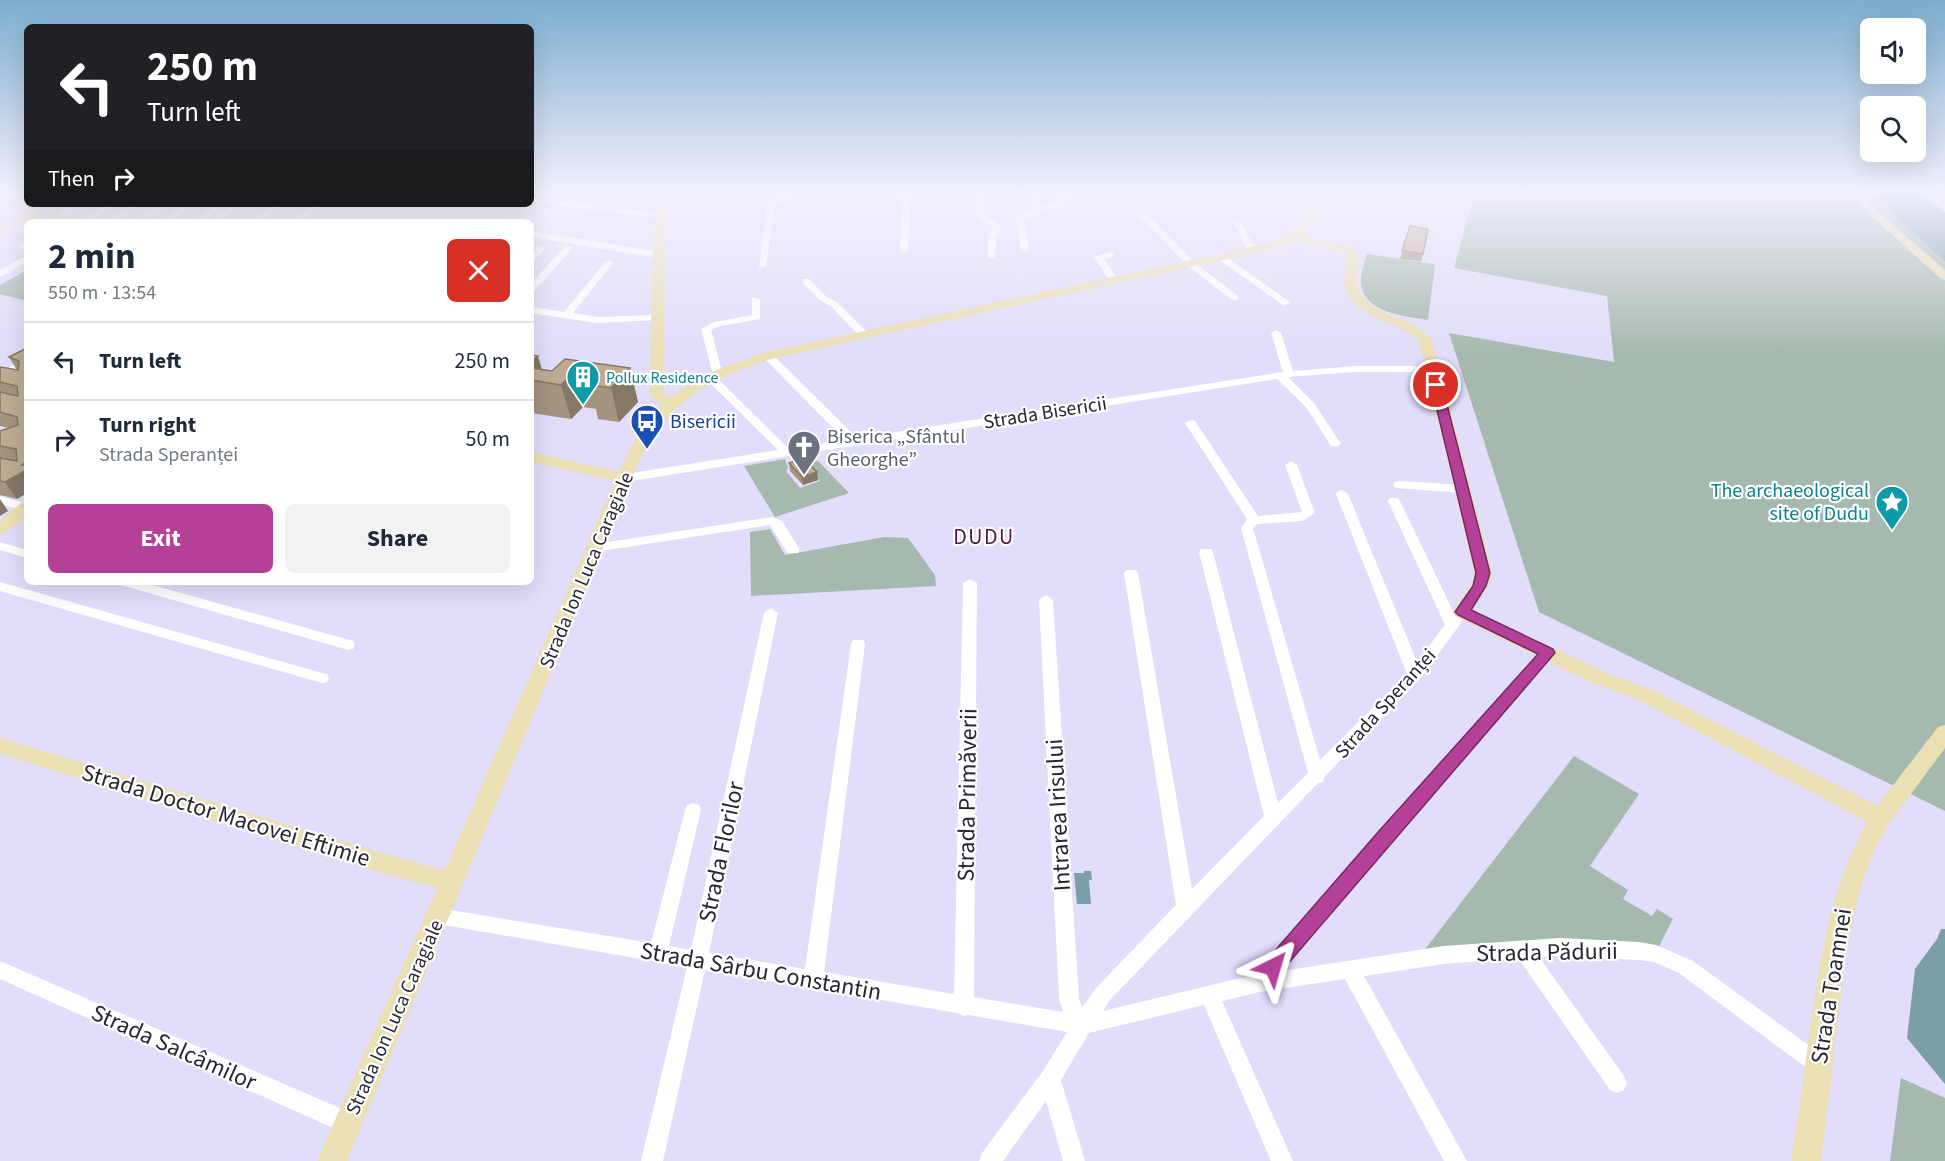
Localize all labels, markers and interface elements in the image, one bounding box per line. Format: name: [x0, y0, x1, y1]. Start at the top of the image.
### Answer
map controls: [1860, 18, 1926, 162]
button: sound: [1860, 18, 1926, 84]
text: 250 m: [147, 37, 258, 97]
icon: left: [48, 48, 126, 126]
text: Turn left: [147, 93, 241, 132]
button: search: [1860, 96, 1926, 162]
icon: right: [107, 162, 140, 195]
text: Then: [48, 163, 95, 195]
text: 2 min: [48, 231, 136, 282]
button: close: [447, 239, 510, 302]
text: 550 m · 13:54: [48, 279, 156, 307]
icon: left: [48, 345, 81, 378]
text: Turn left: [99, 345, 181, 377]
text: 250 m: [455, 345, 510, 377]
building icon: Pollux Residence: [565, 359, 601, 406]
pin: [1410, 359, 1461, 410]
place label: Pollux Residence: [606, 367, 719, 389]
icon: arrive: [1419, 368, 1452, 401]
street label: Strada Bisericii: [981, 389, 1109, 437]
bus stop icon: Bisericii: [629, 403, 665, 450]
place label: Bisericii: [670, 408, 736, 436]
text: Turn right: [99, 409, 196, 441]
icon: right: [48, 423, 81, 456]
text: 50 m: [465, 423, 510, 455]
place label: Biserica „Sfântul Gheorghe”: [827, 423, 965, 474]
church icon: Biserica „Sfântul Gheorghe”: [786, 429, 822, 476]
text: Strada Speranței: [99, 441, 238, 469]
street label: Strada Ion Luca Caragiale: [533, 468, 641, 673]
place label: The archaeological site of Dudu: [1711, 477, 1869, 528]
place icon: The archaeological site of Dudu: [1874, 484, 1910, 531]
button: Exit: [48, 504, 273, 573]
button: Share: [285, 504, 510, 573]
district label: DUDU: [953, 521, 1015, 553]
street label: Strada Speranței: [1329, 643, 1443, 765]
street label: Strada Primăverii: [948, 708, 987, 882]
street label: Intrarea Irisului: [1037, 738, 1080, 892]
street label: Strada Doctor Macovei Eftimie: [77, 755, 374, 876]
street label: Strada Florilor: [689, 778, 754, 926]
street label: Strada Toamnei: [1802, 906, 1861, 1067]
street label: Strada Ion Luca Caragiale: [339, 915, 451, 1120]
street label: Strada Sârbu Constantin: [638, 933, 884, 1010]
street label: Strada Pădurii: [1476, 934, 1618, 971]
position arrow: [1241, 935, 1305, 999]
street label: Strada Salcâmilor: [86, 995, 263, 1100]

